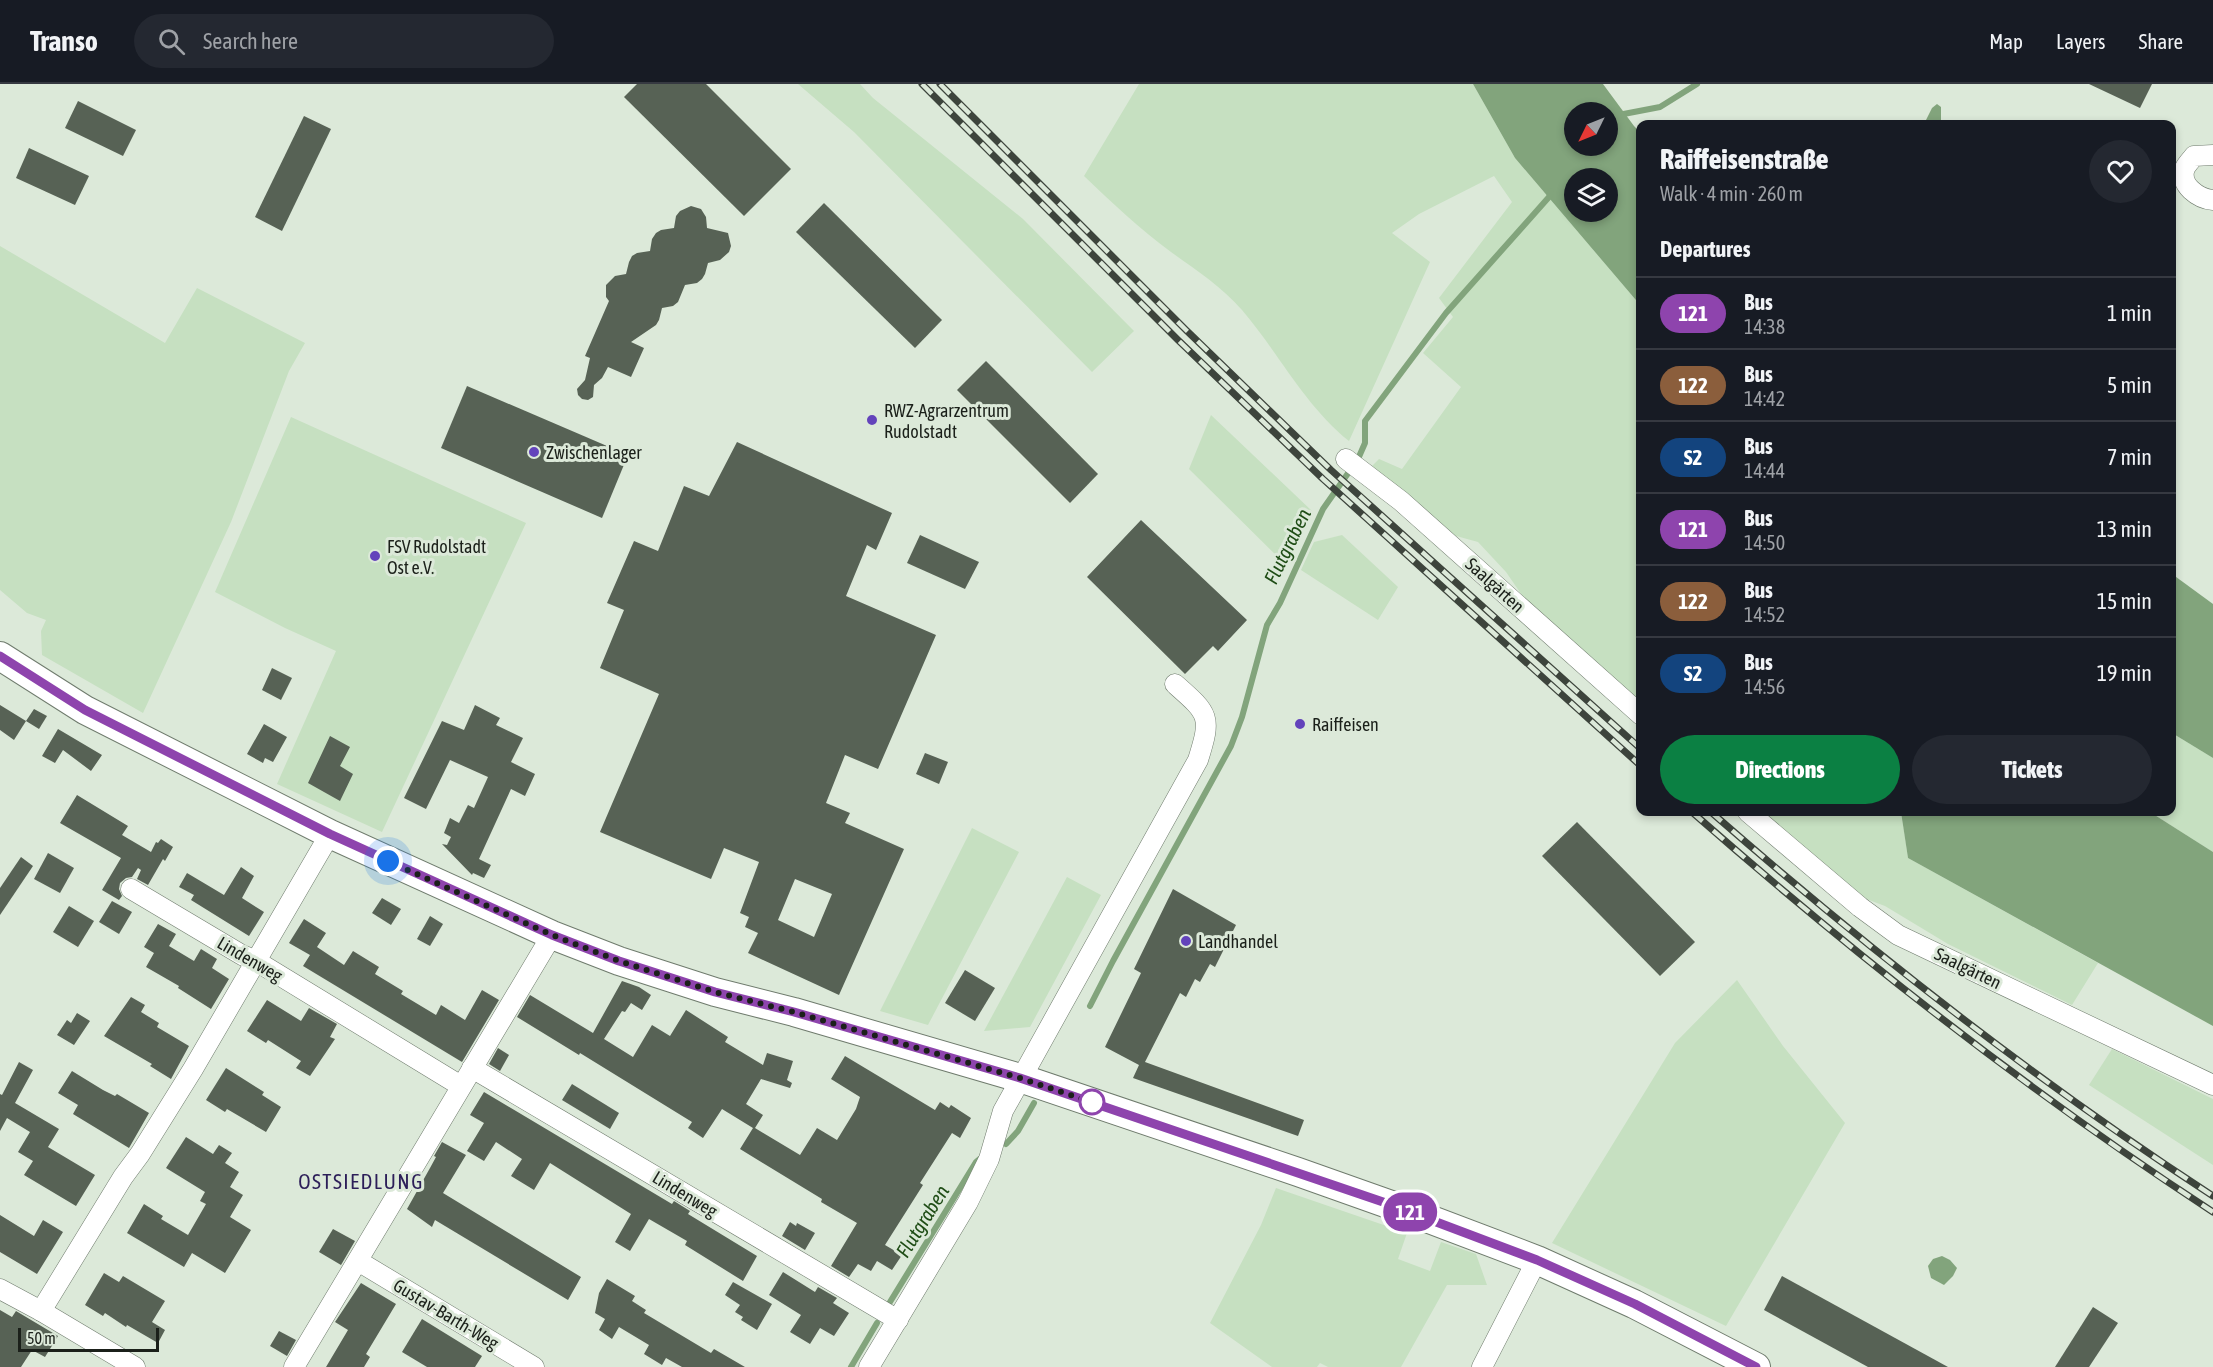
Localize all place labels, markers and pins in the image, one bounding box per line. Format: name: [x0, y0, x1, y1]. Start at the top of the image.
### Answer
place label: RWZ-Agrarzentrum Rudolstadt: [884, 400, 1009, 442]
marker: RWZ-Agrarzentrum Rudolstadt: [865, 413, 879, 427]
place label: Zwischenlager: [546, 442, 642, 463]
marker: Zwischenlager: [527, 445, 541, 459]
place label: FSV Rudolstadt Ost e.V.: [387, 536, 486, 578]
marker: FSV Rudolstadt Ost e.V.: [368, 549, 382, 563]
place label: Raiffeisen: [1312, 714, 1379, 735]
marker: Raiffeisen: [1293, 717, 1307, 731]
place label: Landhandel: [1198, 931, 1278, 952]
marker: Landhandel: [1179, 934, 1193, 948]
unlabelled marker: [1079, 1089, 1105, 1115]

